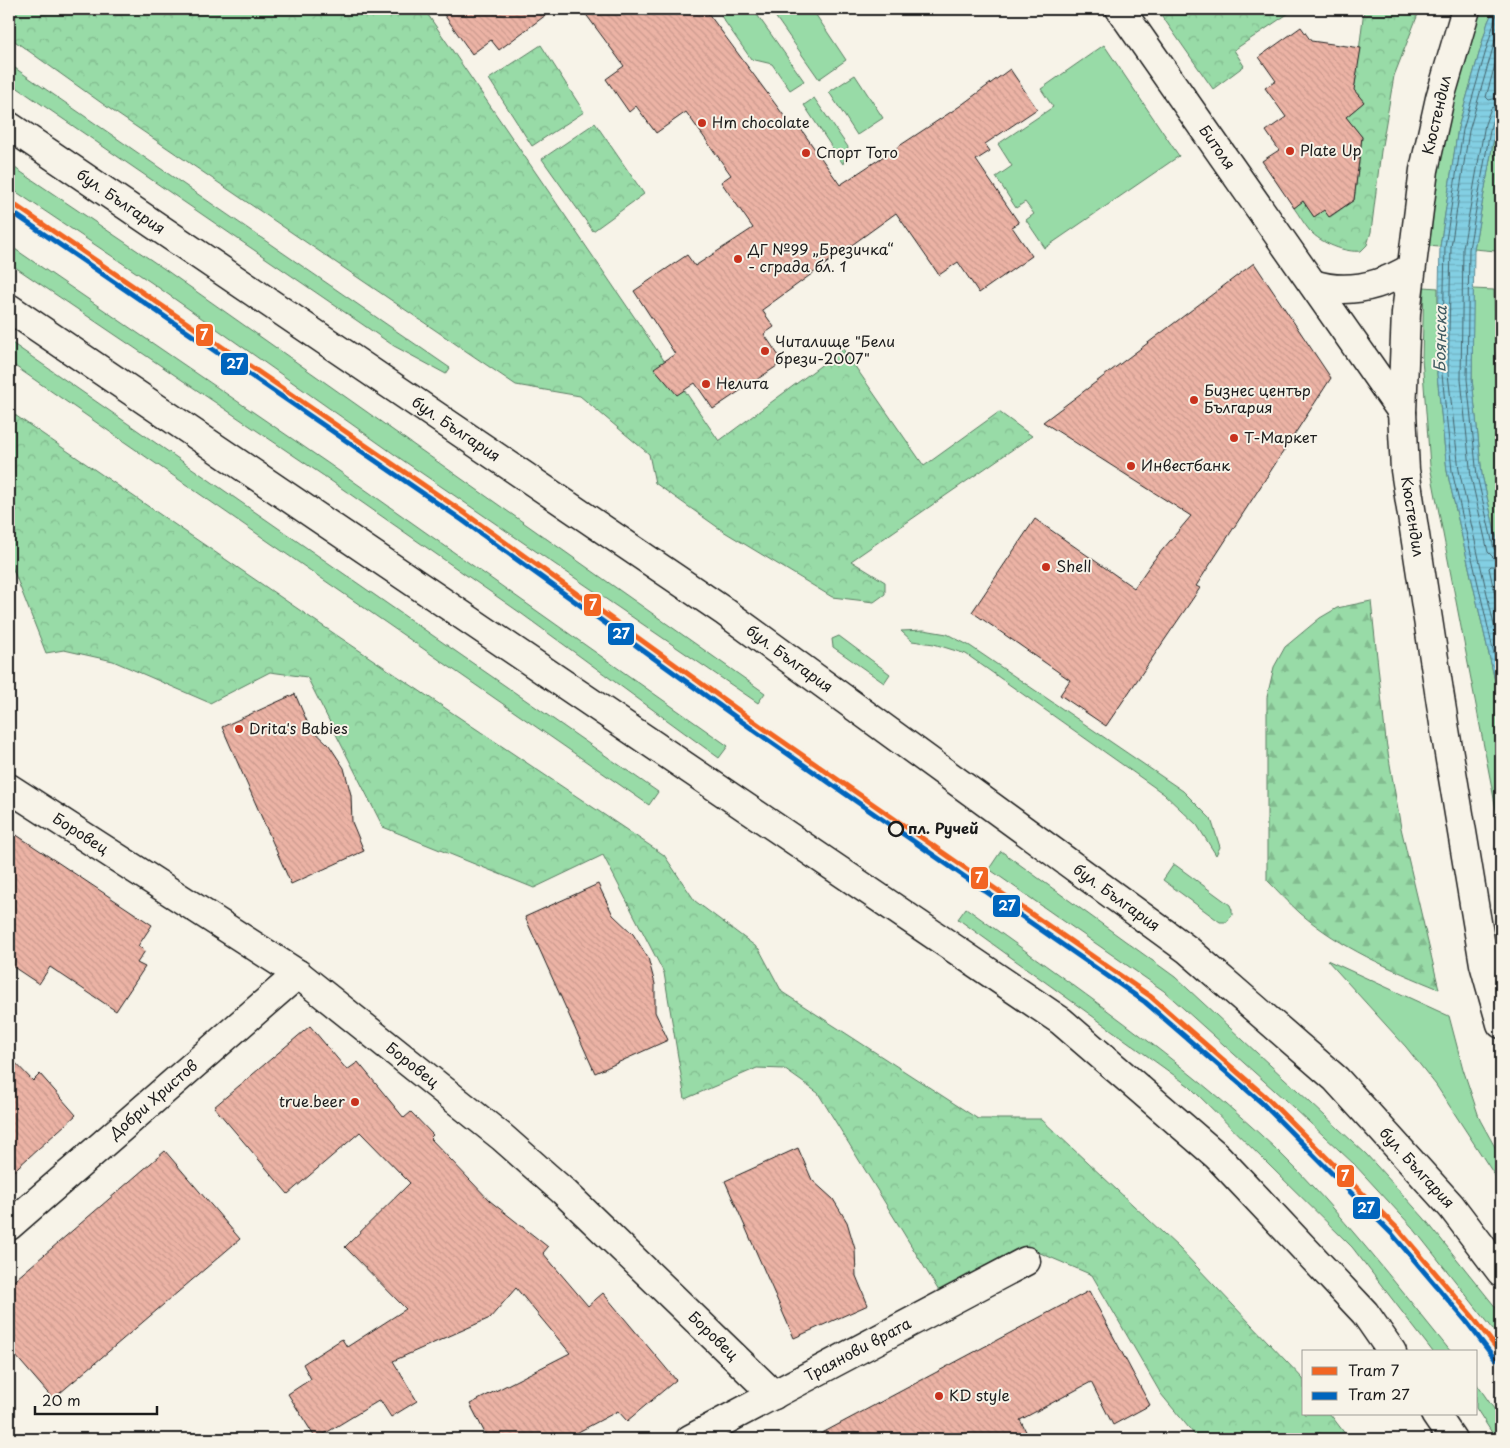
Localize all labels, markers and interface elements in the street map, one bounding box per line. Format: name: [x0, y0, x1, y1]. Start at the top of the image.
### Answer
street label: Кюстендил: [1415, 73, 1456, 157]
place label: Hm chocolate: [712, 110, 810, 133]
marker: Hm chocolate: [696, 117, 708, 129]
street label: Битоля: [1194, 119, 1242, 174]
place label: Plate Up: [1300, 138, 1362, 161]
place label: Спорт Тото: [816, 140, 898, 163]
marker: Plate Up: [1284, 145, 1296, 157]
marker: Спорт Тото: [800, 147, 812, 159]
street label: бул. България: [73, 162, 170, 239]
place label: ДГ №99 „Брезичка“ - сграда бл. 1: [747, 237, 893, 277]
marker: ДГ №99 „Брезичка“ - сграда бл. 1: [732, 253, 744, 265]
water label: Боянска: [1426, 305, 1452, 372]
line badge: 7: [195, 323, 214, 347]
text: 7: [200, 324, 209, 345]
place label: Читалище "Бели брези-2007": [775, 329, 895, 369]
marker: Читалище "Бели брези-2007": [759, 345, 771, 357]
line badge: 27: [220, 352, 249, 376]
text: 27: [226, 353, 245, 374]
place label: Нелита: [716, 371, 769, 394]
marker: Нелита: [700, 378, 712, 390]
place label: Бизнес център България: [1204, 378, 1311, 418]
street label: бул. България: [408, 390, 506, 466]
marker: Бизнес център България: [1188, 394, 1200, 406]
place label: Т-Маркет: [1244, 425, 1318, 448]
marker: Т-Маркет: [1228, 432, 1240, 444]
place label: Инвестбанк: [1141, 453, 1230, 476]
marker: Инвестбанк: [1125, 460, 1137, 472]
street label: Кюстендил: [1396, 475, 1431, 558]
place label: Shell: [1056, 554, 1091, 577]
marker: Shell: [1040, 561, 1052, 573]
line badge: 7: [583, 593, 602, 617]
text: 7: [589, 594, 598, 615]
street label: бул. България: [742, 618, 838, 697]
line badge: 27: [607, 622, 635, 646]
text: 27: [612, 623, 631, 644]
place label: Drita's Babies: [249, 716, 348, 739]
marker: Drita's Babies: [233, 723, 245, 735]
street label: Боровец: [49, 806, 114, 859]
place label: пл. Ручей: [908, 816, 979, 839]
marker: пл. Ручей: [888, 821, 904, 837]
street label: бул. България: [1069, 857, 1166, 936]
line badge: 7: [970, 866, 989, 890]
text: 7: [975, 867, 984, 888]
line badge: 27: [992, 894, 1021, 918]
text: 27: [998, 895, 1017, 916]
street label: Боровец: [382, 1036, 445, 1093]
street label: Добри Христов: [103, 1053, 202, 1144]
place label: true.beer: [279, 1089, 345, 1112]
marker: true.beer: [349, 1096, 361, 1108]
street label: бул. България: [1375, 1121, 1461, 1213]
line badge: 7: [1336, 1164, 1355, 1188]
text: 7: [1341, 1165, 1350, 1186]
line badge: 27: [1352, 1196, 1381, 1220]
text: 27: [1357, 1197, 1376, 1218]
street label: Боровец: [684, 1305, 745, 1365]
street label: Траянови врата: [800, 1311, 915, 1386]
legend: [1302, 1350, 1478, 1416]
text: Tram 7: [1348, 1358, 1400, 1381]
text: Tram 27: [1348, 1382, 1410, 1405]
scale bar: [35, 1383, 158, 1415]
place label: KD style: [949, 1383, 1010, 1406]
text: 20 m: [42, 1388, 81, 1411]
marker: KD style: [933, 1390, 945, 1402]

